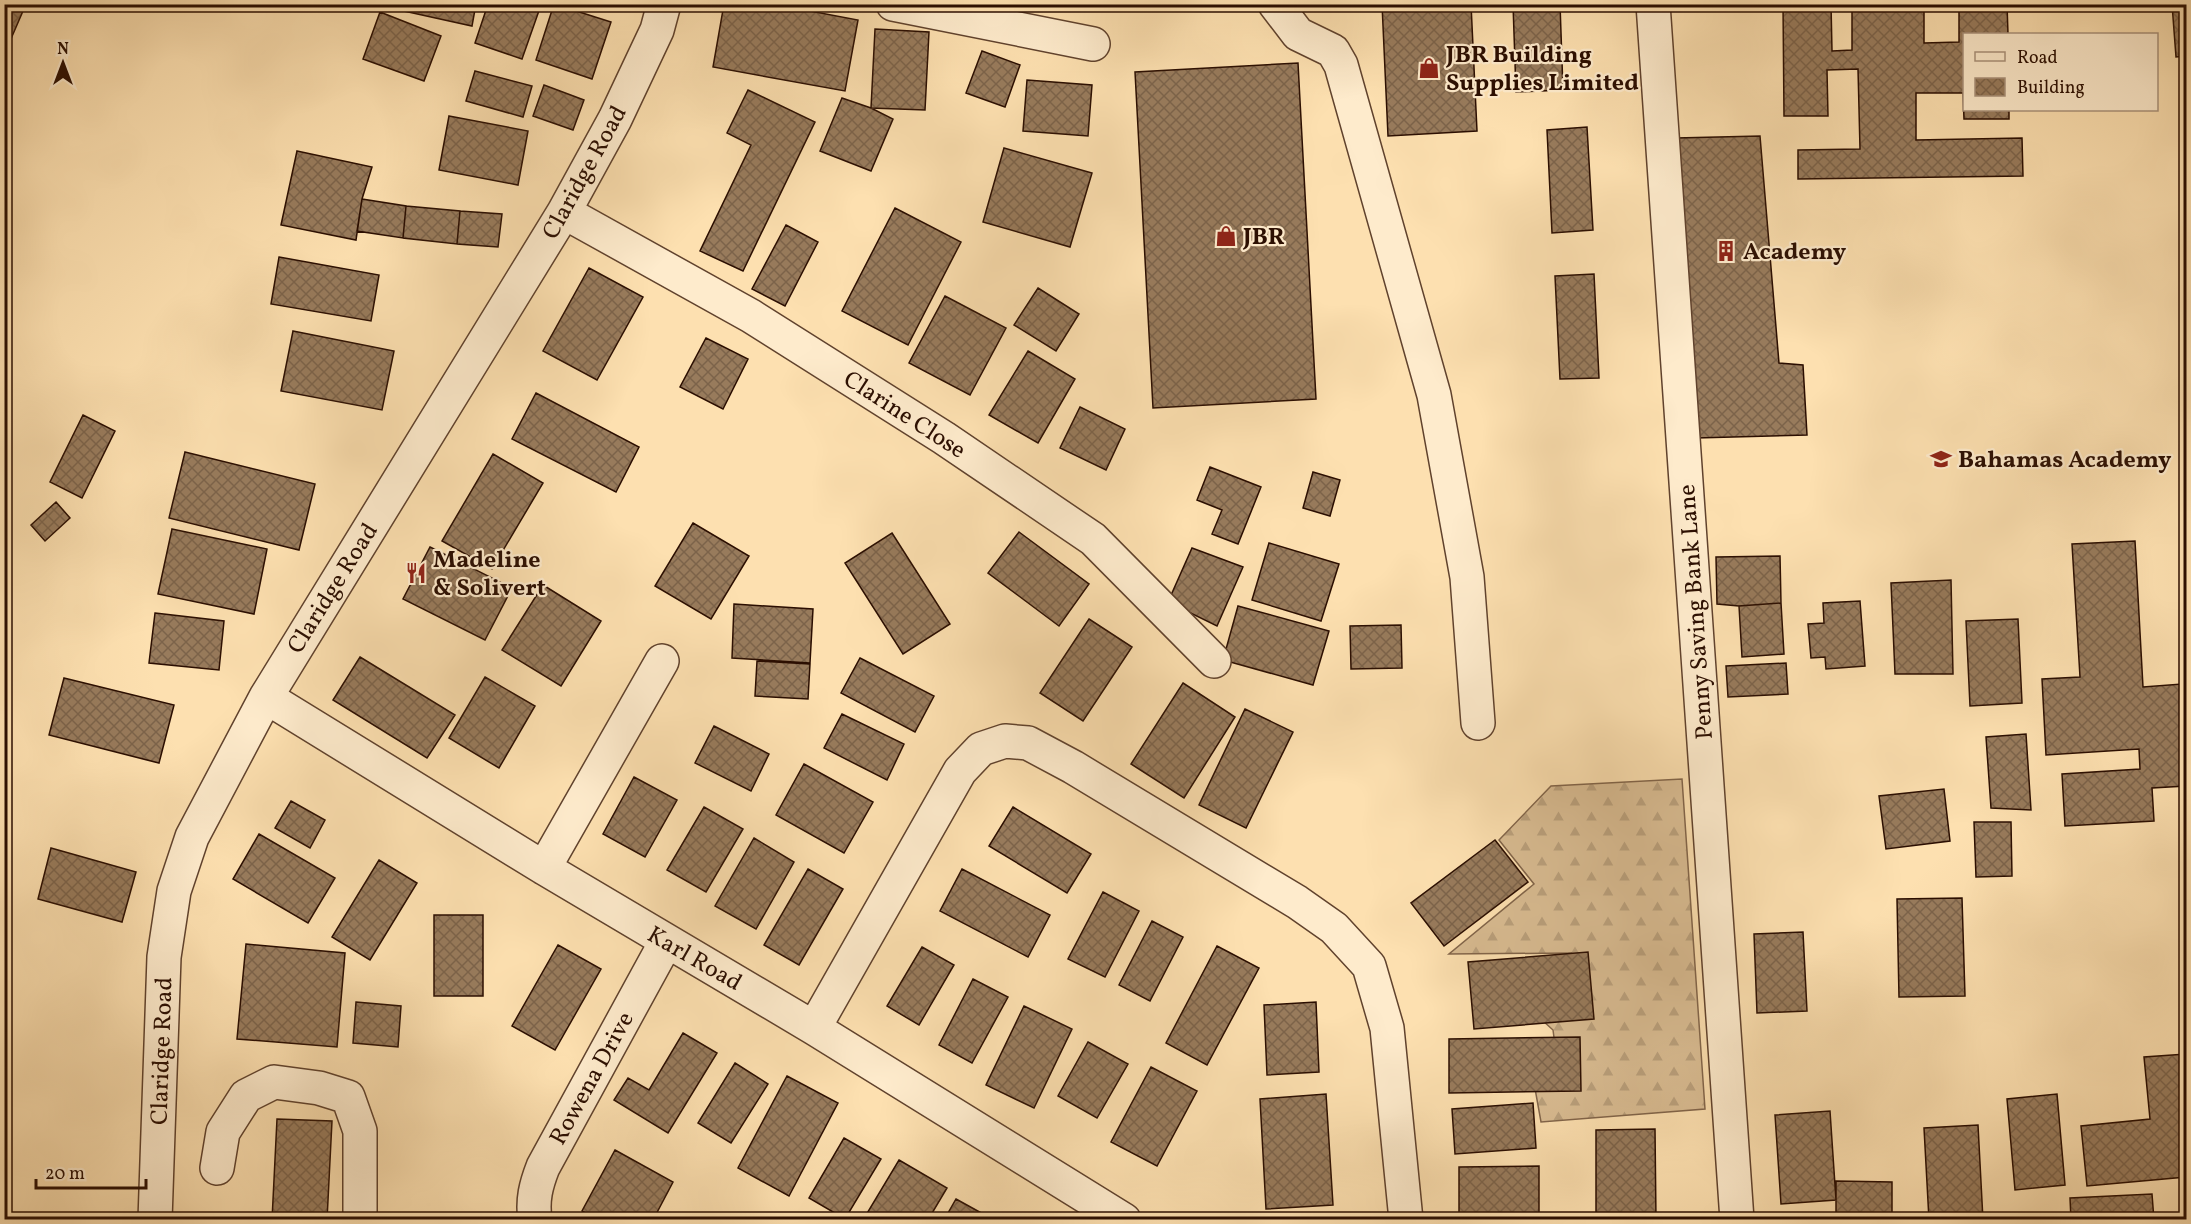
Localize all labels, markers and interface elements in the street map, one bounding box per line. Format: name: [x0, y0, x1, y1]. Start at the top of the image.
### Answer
north arrow: [33, 33, 93, 93]
legend: [1963, 33, 2158, 111]
text: N: [57, 39, 69, 61]
place label: JBR Building Supplies Limited: [1445, 39, 1639, 101]
text: Road: [2017, 46, 2058, 71]
shop icon: JBR Building Supplies Limited: [1417, 56, 1441, 80]
text: Building: [2017, 76, 2085, 101]
street label: Claridge Road: [535, 100, 637, 246]
place label: JBR: [1242, 221, 1285, 255]
shop icon: JBR: [1214, 224, 1238, 248]
place label: Academy: [1743, 236, 1847, 270]
building icon: Academy: [1714, 239, 1738, 263]
street label: Clarine Close: [836, 363, 972, 468]
place label: Bahamas Academy: [1958, 444, 2172, 478]
school or university icon: Bahamas Academy: [1929, 447, 1953, 471]
street label: Penny Saving Bank Lane: [1671, 483, 1723, 741]
street label: Claridge Road: [280, 517, 387, 661]
place label: Madeline & Solivert: [433, 544, 546, 606]
restaurant icon: Madeline & Solivert: [404, 561, 428, 585]
street label: Karl Road: [640, 919, 748, 1001]
street label: Claridge Road: [143, 976, 183, 1126]
street label: Rowena Drive: [542, 1006, 643, 1152]
scale bar: [36, 1152, 146, 1190]
text: 20 m: [45, 1162, 85, 1187]

